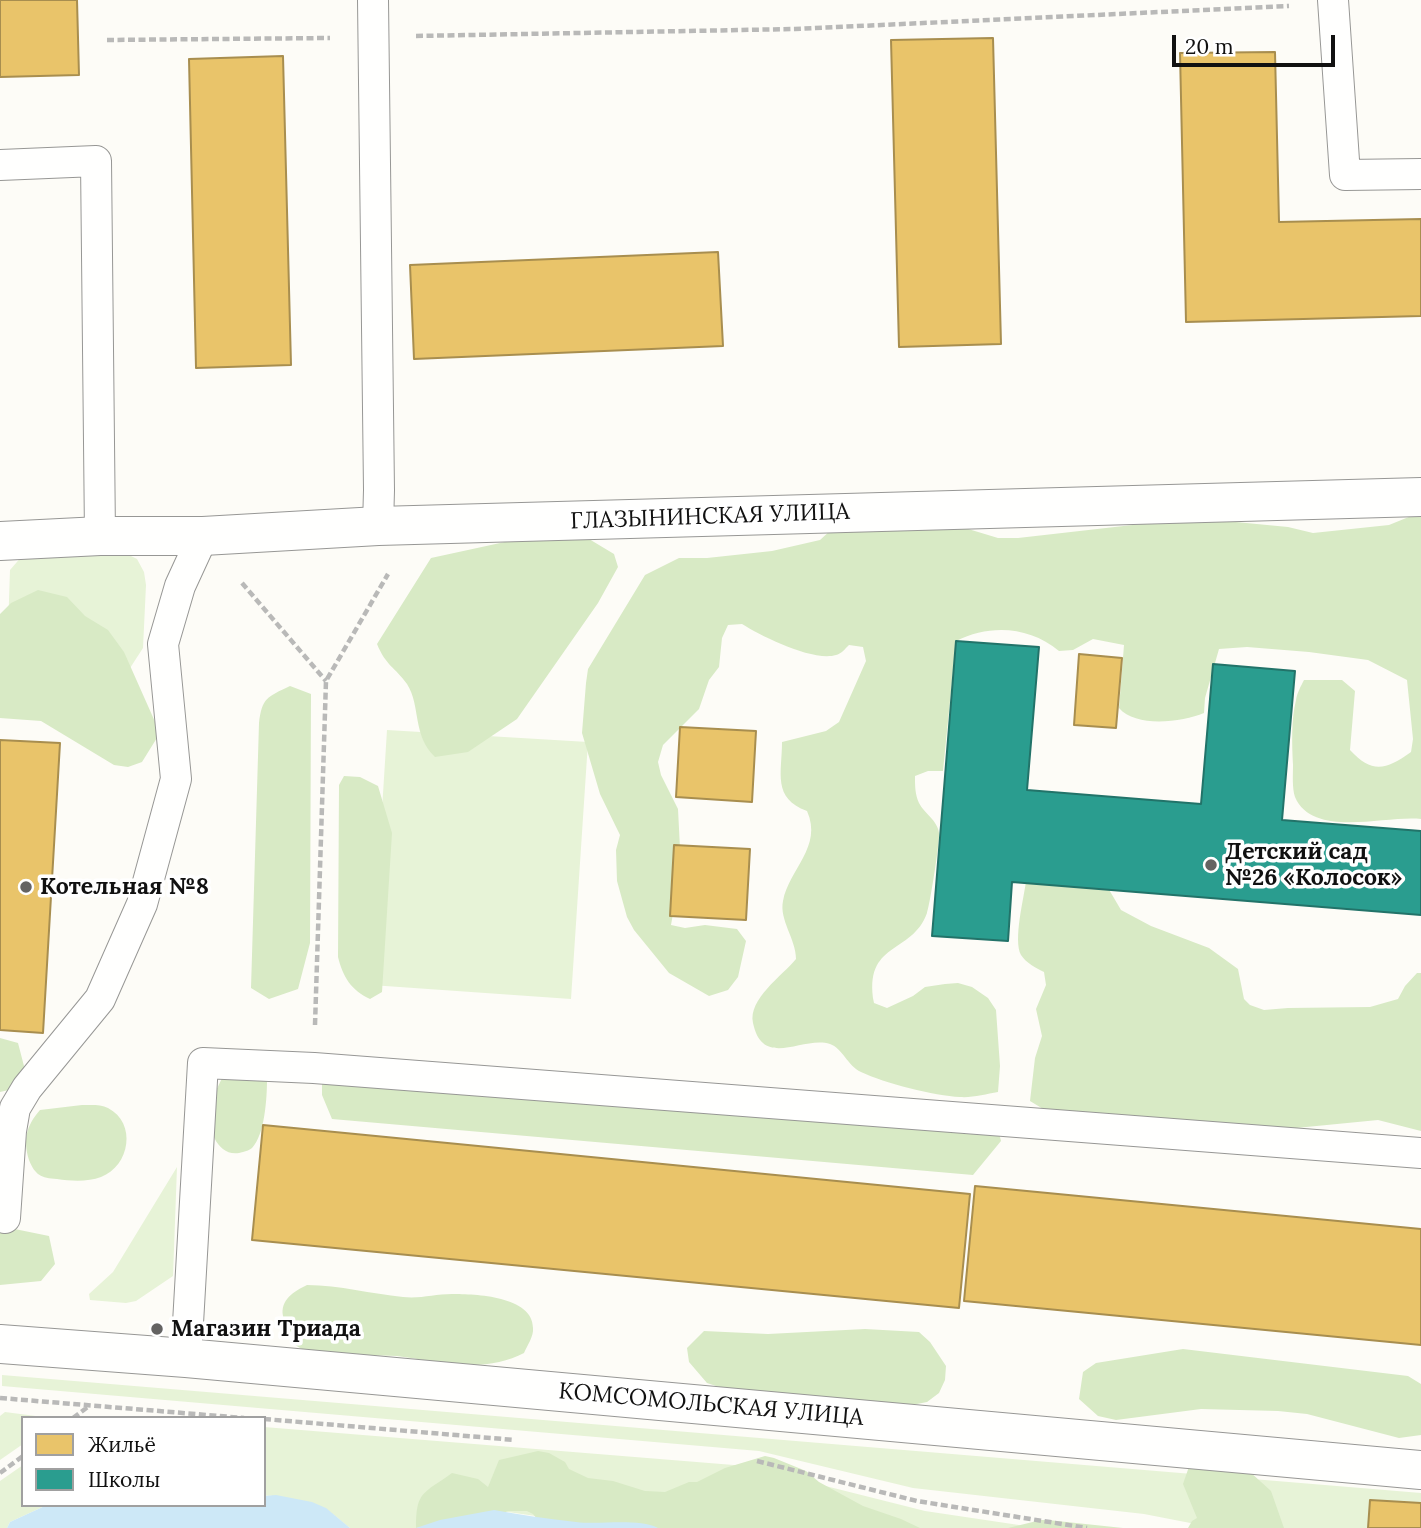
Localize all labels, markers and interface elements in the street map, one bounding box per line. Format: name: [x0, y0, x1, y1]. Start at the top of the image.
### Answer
scale bar: [1176, 21, 1339, 65]
text: 20 m: [1185, 33, 1234, 60]
street label: ГЛАЗЫНИНСКАЯ УЛИЦА: [570, 498, 850, 536]
place label: Детский сад №26 «Колосок»: [1225, 838, 1402, 892]
marker: Детский сад №26 «Колосок»: [1203, 857, 1219, 873]
place label: Котельная №8: [40, 873, 209, 901]
marker: Котельная №8: [18, 879, 34, 895]
place label: Магазин Триада: [171, 1315, 361, 1343]
marker: Магазин Триада: [149, 1321, 165, 1337]
street label: КОМСОМОЛЬСКАЯ УЛИЦА: [557, 1378, 865, 1432]
legend: [21, 1416, 266, 1507]
text: Жильё: [88, 1431, 156, 1458]
text: Школы: [88, 1466, 160, 1493]

